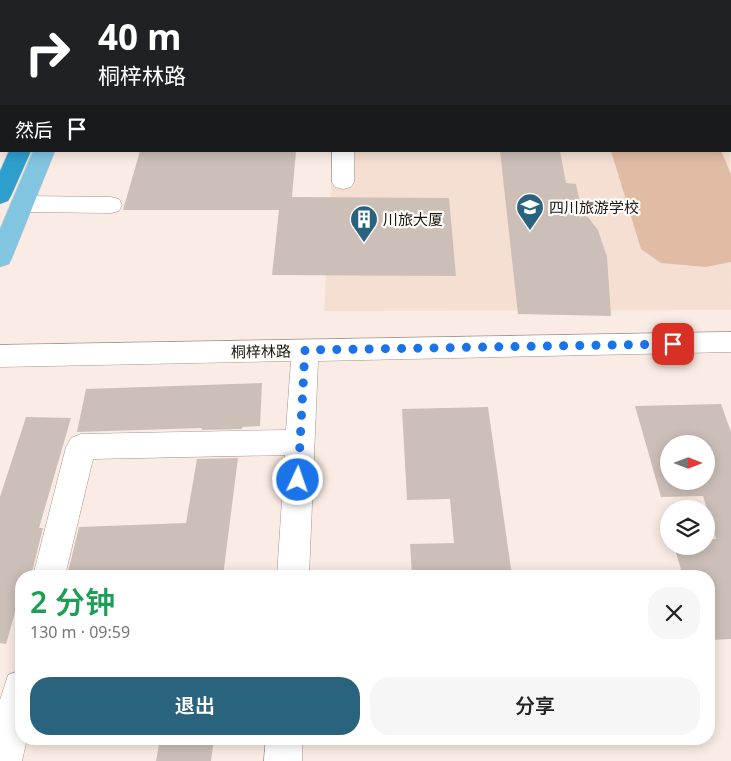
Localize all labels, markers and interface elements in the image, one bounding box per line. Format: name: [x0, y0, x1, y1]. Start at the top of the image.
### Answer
text: 40 m: [98, 13, 181, 60]
icon: right: [15, 20, 80, 85]
text: 桐梓林路: [98, 60, 186, 90]
icon: arrive: [63, 115, 91, 143]
text: 然后: [15, 117, 53, 143]
school or university icon: 四川旅游学校: [515, 192, 545, 231]
place label: 四川旅游学校: [549, 197, 639, 217]
building icon: 川旅大厦: [349, 204, 379, 243]
place label: 川旅大厦: [383, 209, 443, 229]
pin: [652, 323, 694, 365]
icon: arrive: [659, 330, 687, 358]
street label: 桐梓林路: [231, 340, 291, 362]
north arrow: [660, 435, 715, 490]
map controls: [660, 435, 715, 555]
position arrow: [271, 453, 323, 505]
button: layers: [660, 500, 715, 555]
text: 2 分钟: [30, 581, 115, 622]
button: close: [648, 587, 700, 639]
text: 130 m · 09:59: [30, 621, 130, 643]
button: 退出: [30, 677, 360, 735]
button: 分享: [370, 677, 700, 735]

